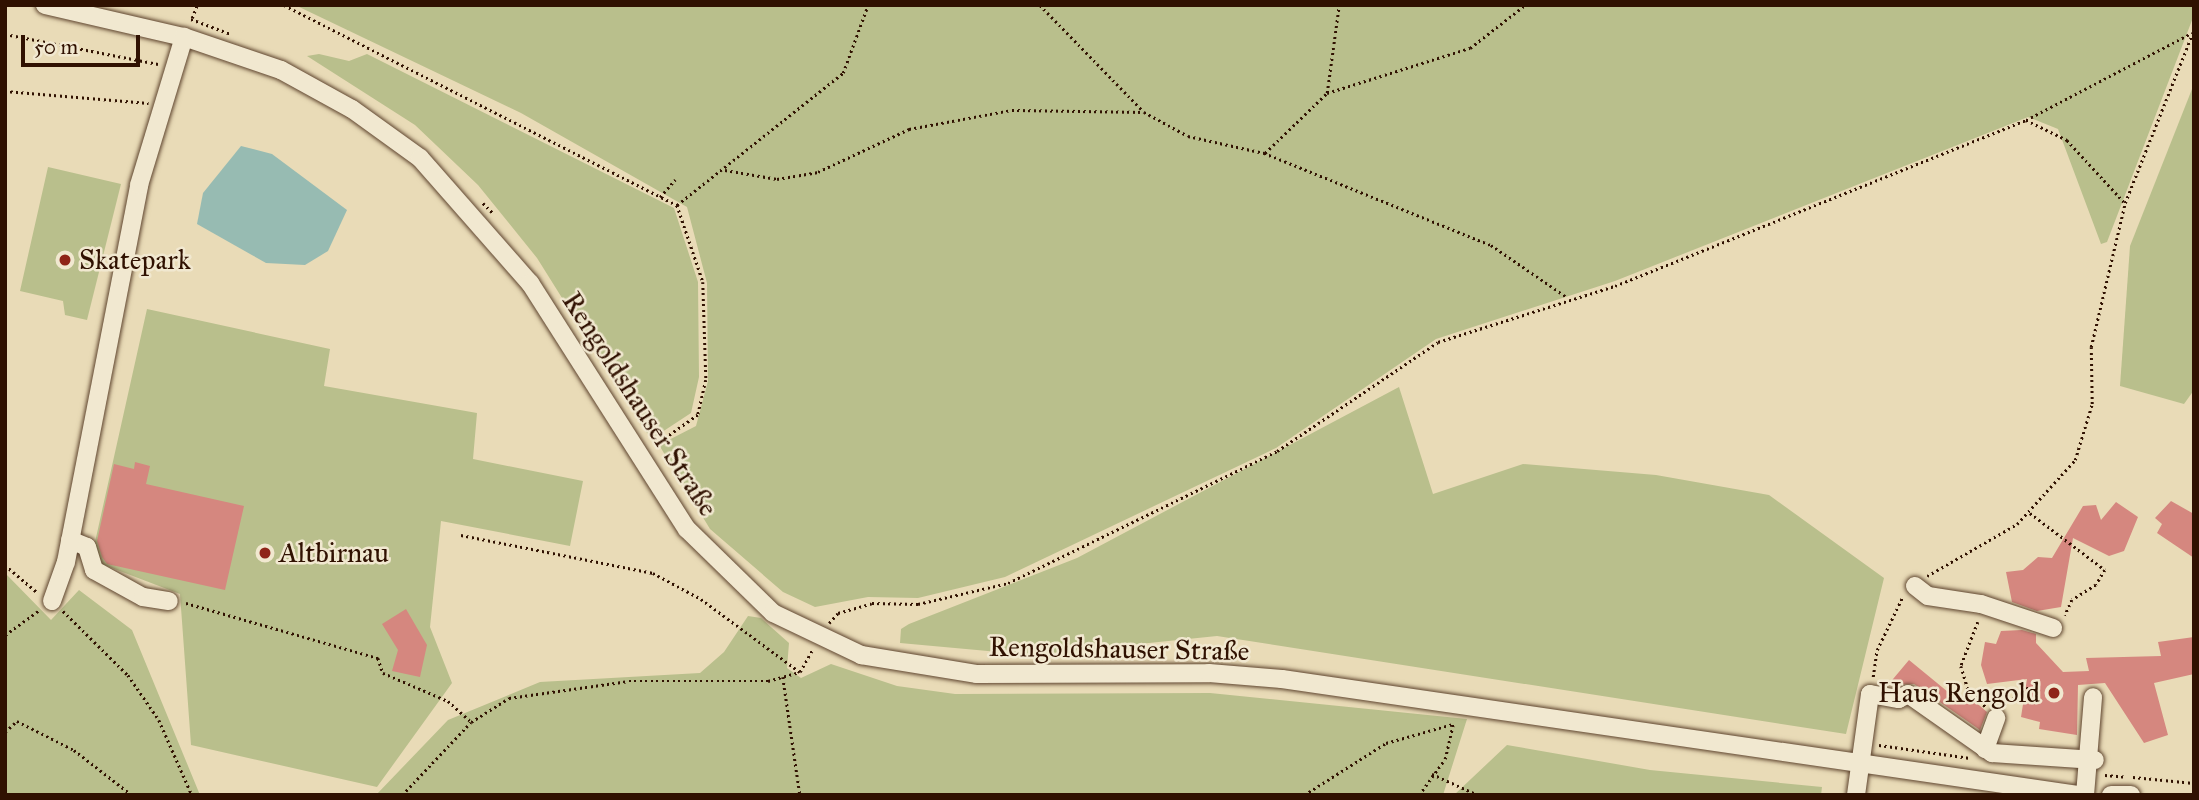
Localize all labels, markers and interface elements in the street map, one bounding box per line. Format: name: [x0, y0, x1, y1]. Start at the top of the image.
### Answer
scale bar: [24, 21, 144, 65]
text: 50 m: [34, 34, 78, 60]
place label: Skatepark: [79, 243, 191, 277]
marker: Skatepark: [57, 252, 73, 268]
street label: Rengoldshauser Straße: [555, 286, 725, 522]
place label: Altbirnau: [279, 536, 389, 570]
marker: Altbirnau: [257, 545, 273, 561]
street label: Rengoldshauser Straße: [988, 630, 1250, 668]
place label: Haus Rengold: [1878, 676, 2040, 710]
marker: Haus Rengold: [2046, 685, 2062, 701]

